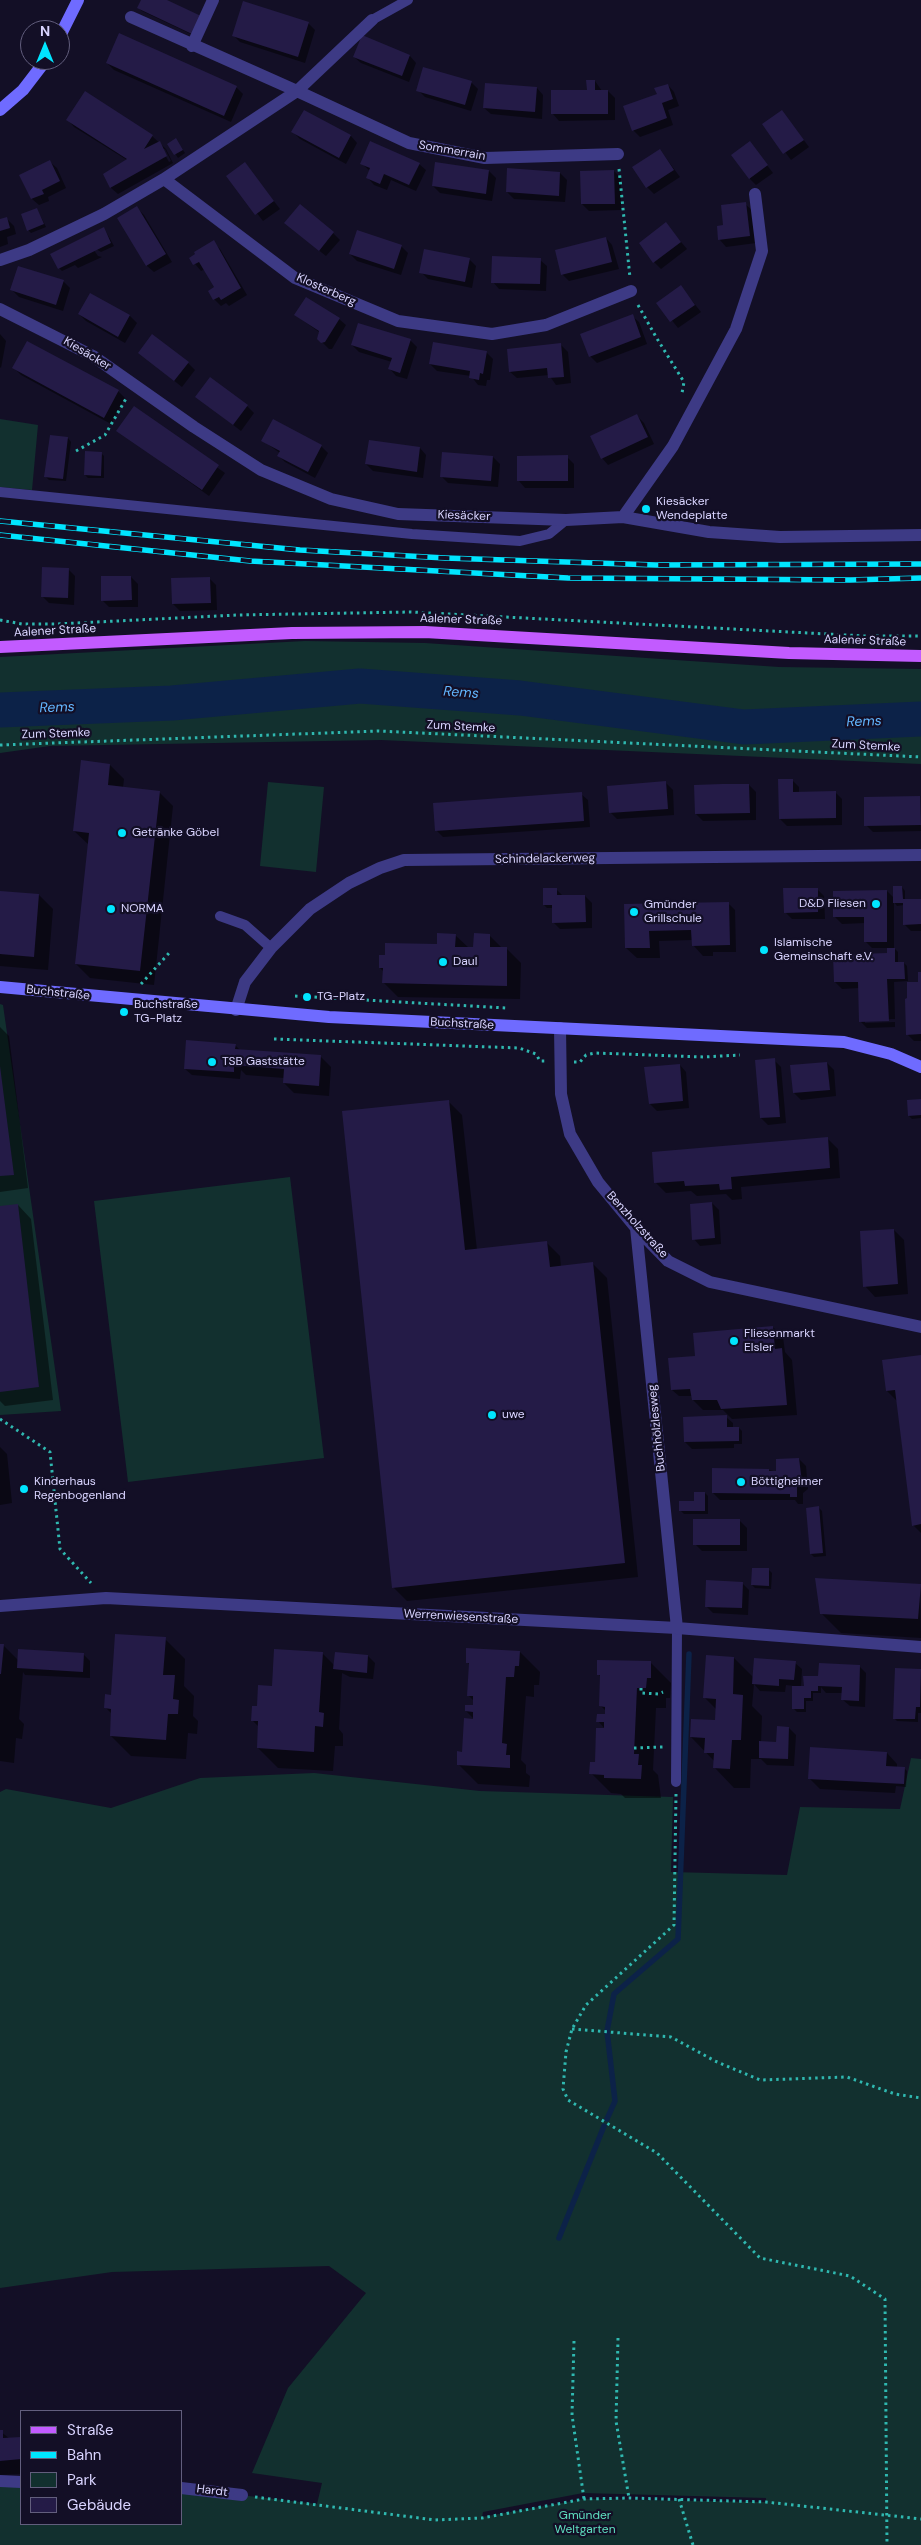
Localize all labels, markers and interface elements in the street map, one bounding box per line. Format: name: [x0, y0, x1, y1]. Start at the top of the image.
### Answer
north arrow: [20, 20, 70, 70]
text: N: [40, 22, 50, 40]
street label: Sommerrain: [418, 138, 486, 164]
street label: Klosterberg: [294, 270, 358, 310]
street label: Kiesäcker: [61, 334, 113, 374]
place label: Kiesäcker Wendeplatte: [656, 495, 728, 523]
marker: Kiesäcker Wendeplatte: [640, 503, 652, 515]
street label: Kiesäcker: [437, 508, 491, 524]
street label: Aalener Straße: [420, 611, 502, 629]
street label: Aalener Straße: [14, 622, 96, 640]
street label: Aalener Straße: [824, 632, 906, 650]
water label: Rems: [443, 683, 479, 703]
water label: Rems: [39, 699, 75, 717]
water label: Rems: [846, 713, 882, 731]
street label: Zum Stemke: [426, 718, 496, 736]
street label: Zum Stemke: [21, 726, 91, 742]
street label: Zum Stemke: [831, 737, 901, 755]
place label: Getränke Göbel: [132, 826, 219, 840]
marker: Getränke Göbel: [116, 827, 128, 839]
street label: Schindelackerweg: [495, 851, 595, 867]
place label: D&D Fliesen: [799, 897, 866, 911]
place label: Gmünder Grillschule: [644, 898, 702, 926]
marker: D&D Fliesen: [870, 898, 882, 910]
place label: NORMA: [121, 902, 164, 916]
marker: NORMA: [105, 903, 117, 915]
marker: Gmünder Grillschule: [628, 906, 640, 918]
place label: Islamische Gemeinschaft e.V.: [774, 936, 873, 964]
marker: Islamische Gemeinschaft e.V.: [758, 944, 770, 956]
place label: Daul: [453, 955, 477, 969]
marker: Daul: [437, 956, 449, 968]
street label: Buchstraße: [25, 983, 91, 1003]
place label: TG-Platz: [317, 990, 365, 1004]
marker: TG-Platz: [301, 991, 313, 1003]
place label: Buchstraße TG-Platz: [134, 998, 198, 1026]
marker: Buchstraße TG-Platz: [118, 1006, 130, 1018]
street label: Buchstraße: [430, 1015, 494, 1033]
place label: TSB Gaststätte: [222, 1055, 305, 1069]
marker: TSB Gaststätte: [206, 1056, 218, 1068]
street label: Benzholzstraße: [603, 1189, 671, 1261]
place label: Fliesenmarkt Elsler: [744, 1327, 815, 1355]
marker: Fliesenmarkt Elsler: [728, 1335, 740, 1347]
street label: Buchhölzlesweg: [645, 1384, 669, 1472]
place label: uwe: [502, 1408, 525, 1422]
marker: uwe: [486, 1409, 498, 1421]
place label: Kinderhaus Regenbogenland: [34, 1475, 126, 1503]
place label: Böttigheimer: [751, 1475, 823, 1489]
marker: Böttigheimer: [735, 1476, 747, 1488]
marker: Kinderhaus Regenbogenland: [18, 1483, 30, 1495]
street label: Werrenwiesenstraße: [403, 1607, 519, 1627]
legend: [20, 2410, 182, 2525]
text: Straße: [67, 2420, 114, 2440]
text: Bahn: [67, 2445, 101, 2465]
text: Park: [67, 2470, 97, 2490]
street label: Hardt: [196, 2482, 228, 2500]
text: Gebäude: [67, 2495, 131, 2515]
park label: Gmünder Weltgarten: [554, 2509, 616, 2537]

